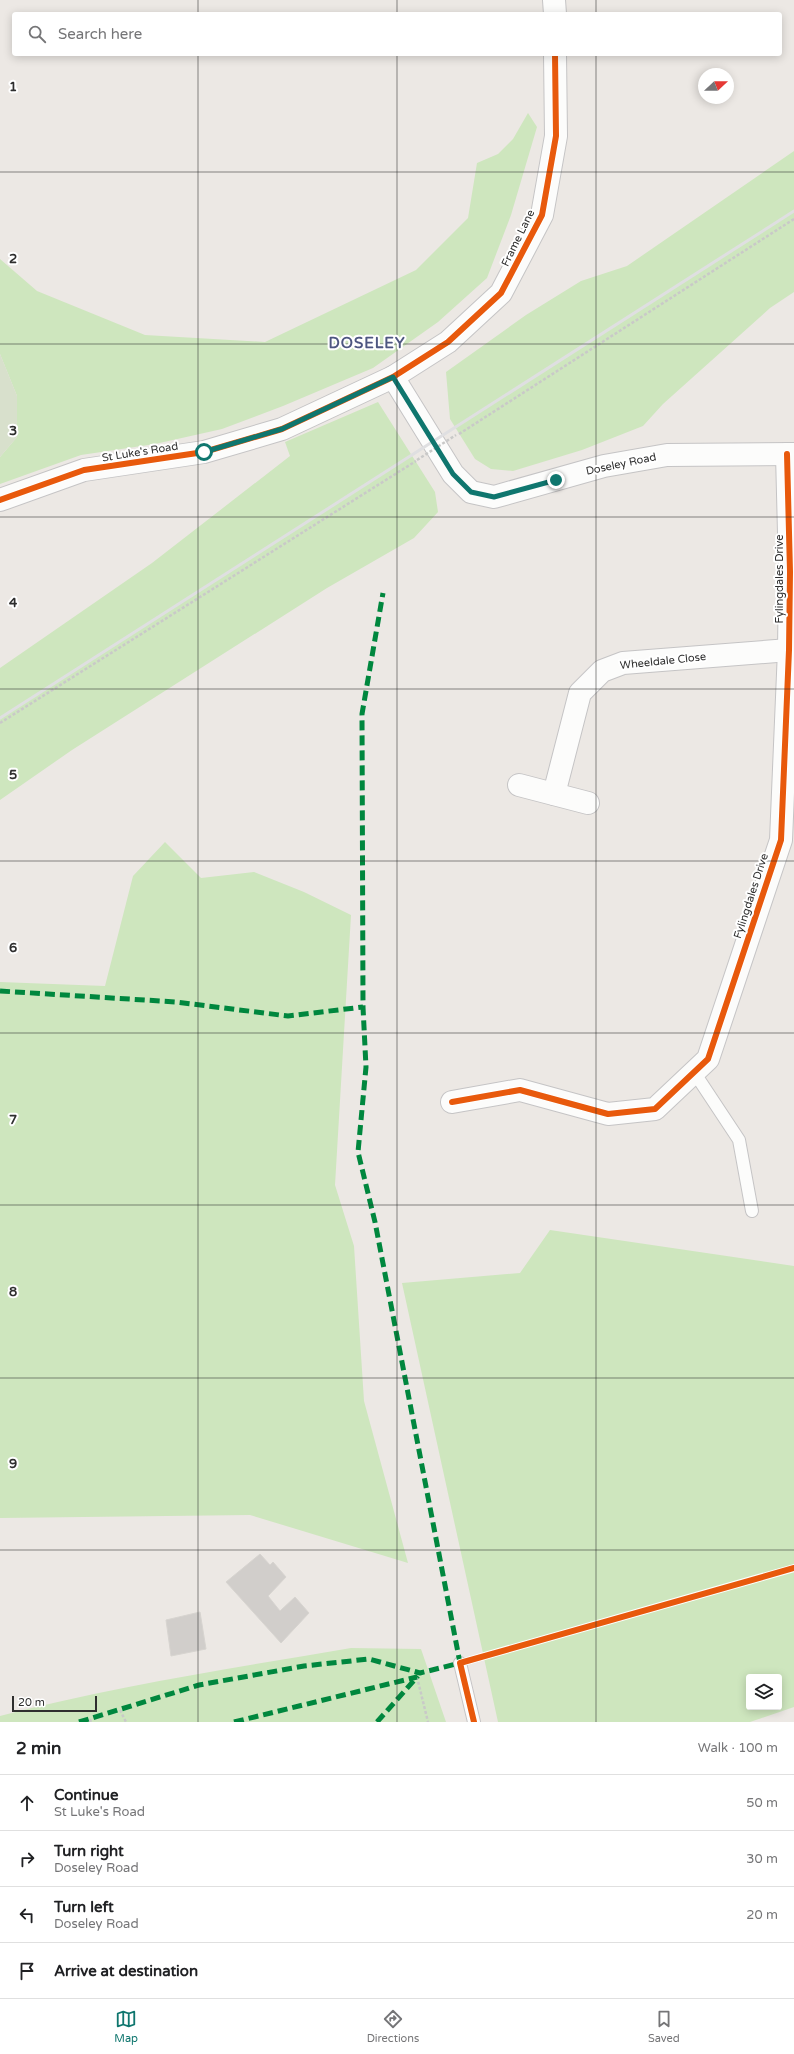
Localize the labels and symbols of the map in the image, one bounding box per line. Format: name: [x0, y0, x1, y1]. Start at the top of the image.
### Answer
north arrow: [698, 68, 734, 104]
text: 1: [9, 79, 17, 95]
street label: Frame Lane: [499, 208, 537, 268]
text: 2: [9, 251, 17, 267]
district label: DOSELEY: [328, 334, 406, 352]
text: 3: [9, 423, 17, 439]
street label: St Luke's Road: [101, 440, 179, 464]
route start: [195, 443, 213, 461]
street label: Doseley Road: [585, 450, 657, 478]
route end: [547, 471, 565, 489]
street label: Fylingdales Drive: [773, 535, 786, 623]
text: 4: [9, 595, 18, 611]
street label: Wheeldale Close: [619, 650, 707, 672]
text: 5: [9, 767, 17, 783]
street label: Fylingdales Drive: [731, 852, 771, 940]
text: 6: [9, 940, 17, 956]
text: 7: [9, 1112, 17, 1128]
text: 8: [9, 1284, 17, 1300]
text: 9: [9, 1456, 17, 1472]
scale bar: [12, 1694, 97, 1713]

